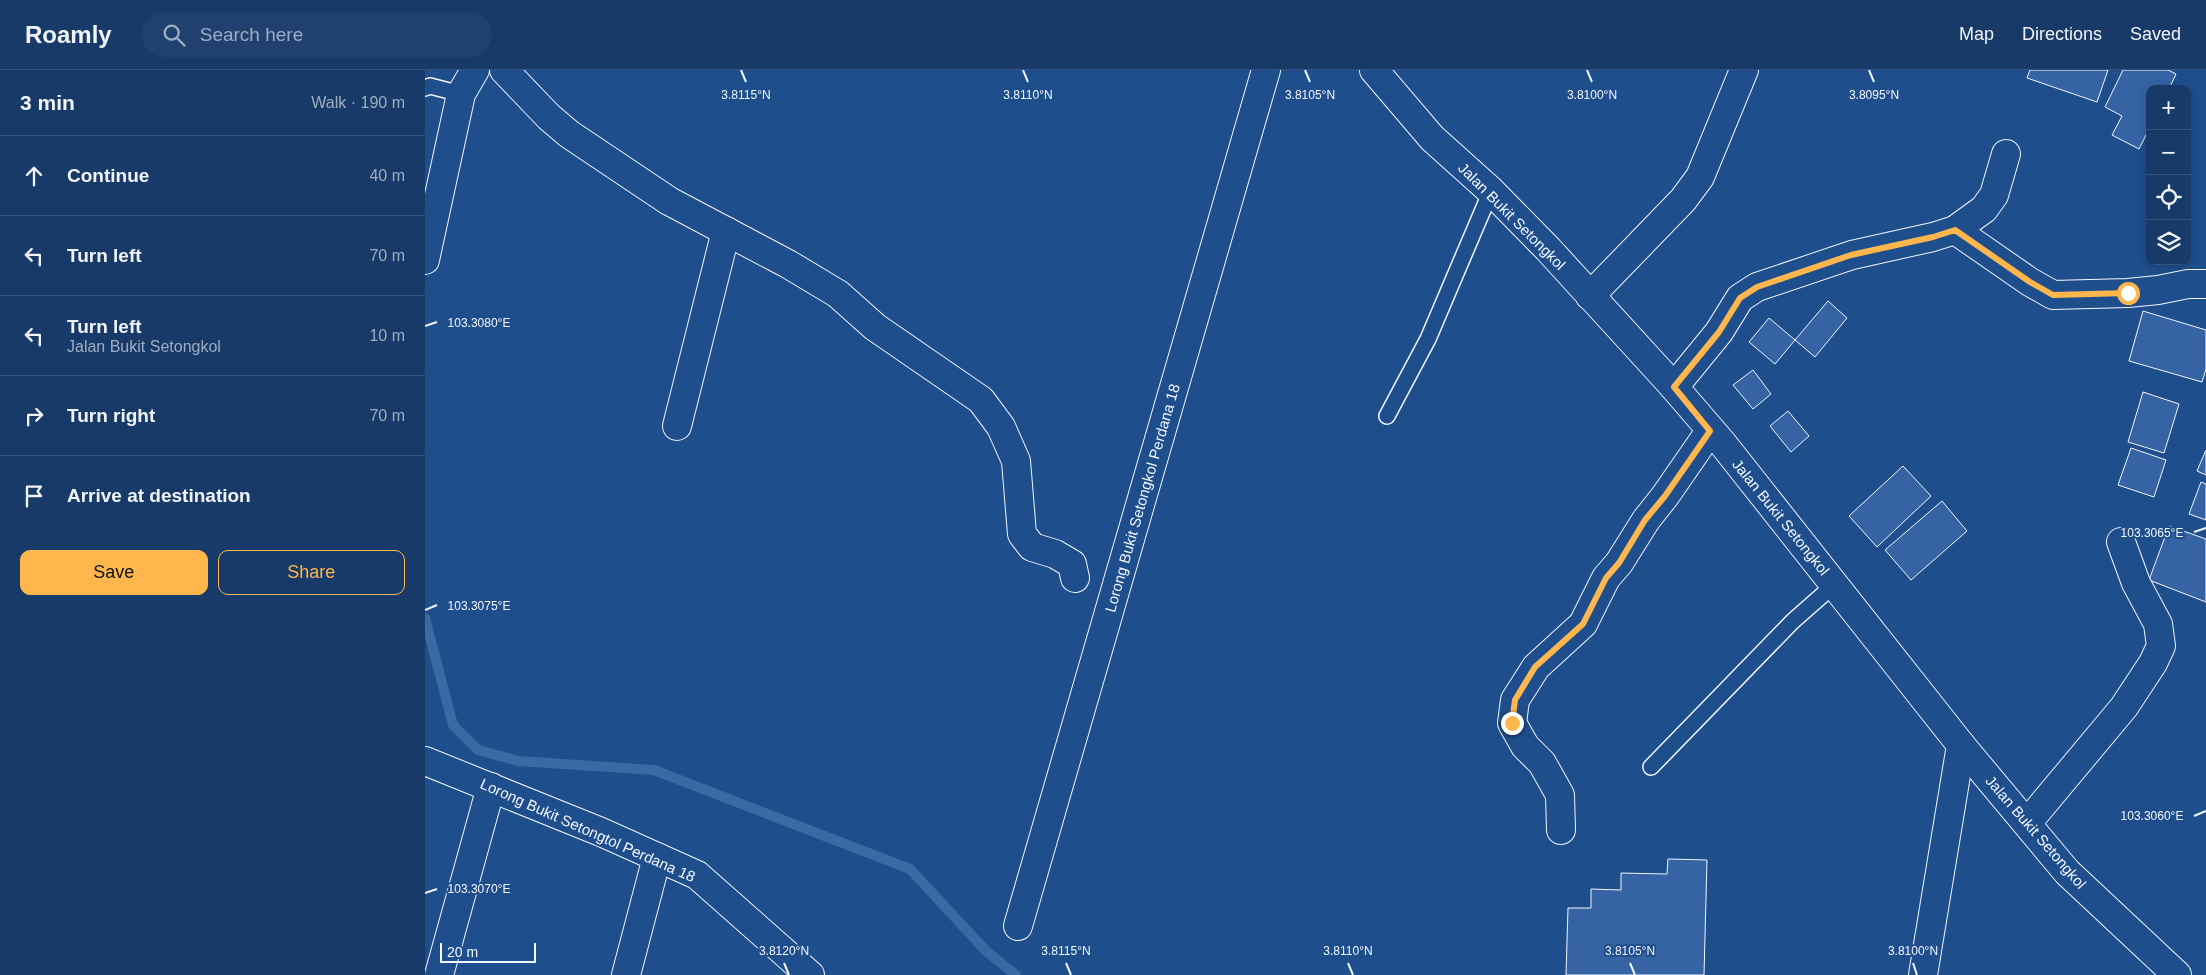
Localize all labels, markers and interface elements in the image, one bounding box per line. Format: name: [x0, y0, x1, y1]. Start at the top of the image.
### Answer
search box: [142, 12, 492, 57]
text: Roamly: [25, 21, 112, 48]
icon: search: [160, 21, 188, 49]
text: Search here: [200, 24, 303, 45]
text: Map: [1959, 24, 1994, 44]
text: Directions: [2022, 24, 2102, 44]
text: Saved: [2130, 24, 2181, 44]
map controls: [2146, 85, 2191, 265]
button: +: [2146, 85, 2191, 130]
text: 3.8115°N: [721, 88, 771, 102]
text: 3.8110°N: [1003, 88, 1053, 102]
text: 3.8105°N: [1285, 88, 1335, 102]
text: 3.8100°N: [1567, 88, 1617, 102]
text: 3.8095°N: [1849, 88, 1899, 102]
text: 3 min: [20, 91, 75, 114]
text: Walk · 190 m: [311, 94, 405, 111]
button: −: [2146, 130, 2191, 175]
street label: Jalan Bukit Setongkol: [1455, 159, 1569, 273]
icon: ahead: [20, 162, 48, 190]
text: Continue: [67, 165, 149, 186]
text: 40 m: [369, 167, 405, 184]
button: locate: [2146, 175, 2191, 220]
button: layers: [2146, 220, 2191, 265]
icon: left: [20, 242, 48, 270]
text: Turn left: [67, 245, 142, 266]
text: 70 m: [369, 247, 405, 264]
route start: [2117, 282, 2140, 305]
text: Turn left: [67, 316, 142, 337]
text: 103.3080°E: [448, 316, 510, 330]
icon: left: [20, 322, 48, 350]
text: 10 m: [369, 327, 405, 344]
text: Jalan Bukit Setongkol: [67, 338, 221, 355]
street label: Lorong Bukit Setongkol Perdana 18: [1101, 382, 1183, 614]
icon: right: [20, 402, 48, 430]
text: Turn right: [67, 405, 155, 426]
text: 70 m: [369, 407, 405, 424]
street label: Jalan Bukit Setongkol: [1729, 456, 1833, 578]
icon: arrive: [20, 482, 48, 510]
text: Arrive at destination: [67, 485, 251, 506]
text: 103.3065°E: [2121, 526, 2183, 540]
button: Save: [20, 550, 208, 595]
button: Share: [218, 550, 405, 595]
text: 103.3075°E: [448, 599, 510, 613]
route end: [1501, 712, 1524, 735]
street label: Jalan Bukit Setongkol: [1982, 772, 2090, 892]
street label: Lorong Bukit Setongtol Perdana 18: [478, 775, 698, 885]
text: 103.3060°E: [2121, 809, 2183, 823]
text: 103.3070°E: [448, 882, 510, 896]
scale bar: [440, 940, 536, 963]
text: 20 m: [447, 944, 478, 960]
text: 3.8120°N: [759, 944, 809, 958]
text: 3.8115°N: [1041, 944, 1091, 958]
text: 3.8110°N: [1323, 944, 1373, 958]
text: 3.8105°N: [1605, 944, 1655, 958]
text: 3.8100°N: [1888, 944, 1938, 958]

